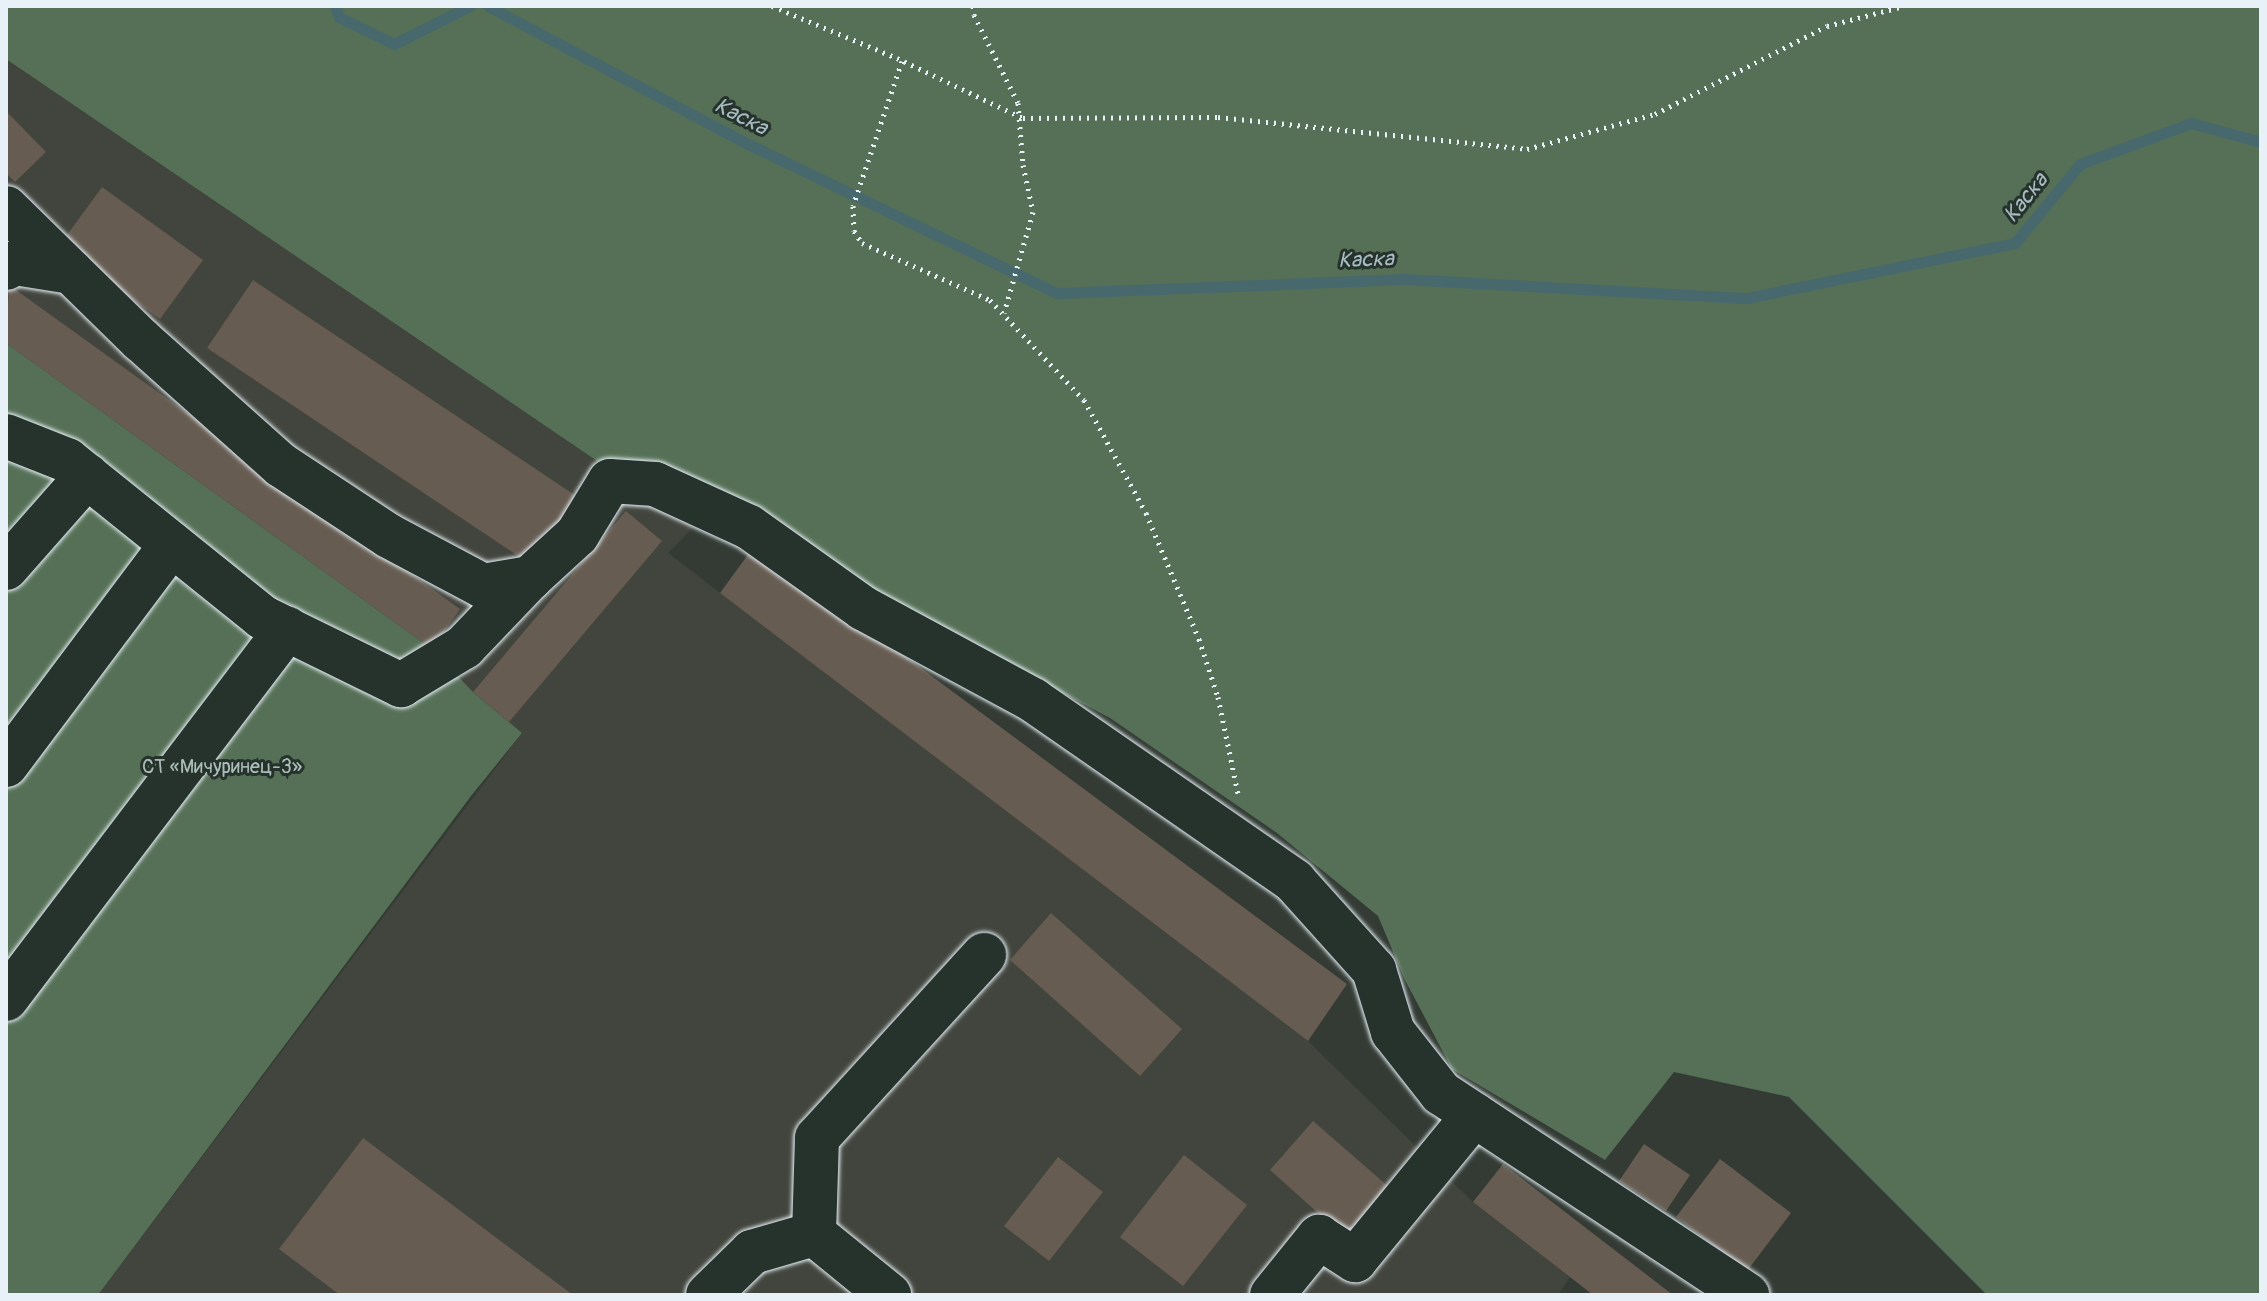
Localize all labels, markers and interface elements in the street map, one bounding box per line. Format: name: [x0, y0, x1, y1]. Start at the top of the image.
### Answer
water label: Каска: [710, 93, 772, 141]
water label: Каска: [1998, 168, 2054, 228]
water label: Каска: [1338, 246, 1394, 274]
park label: СТ «Мичуринец-3»: [142, 754, 302, 778]

